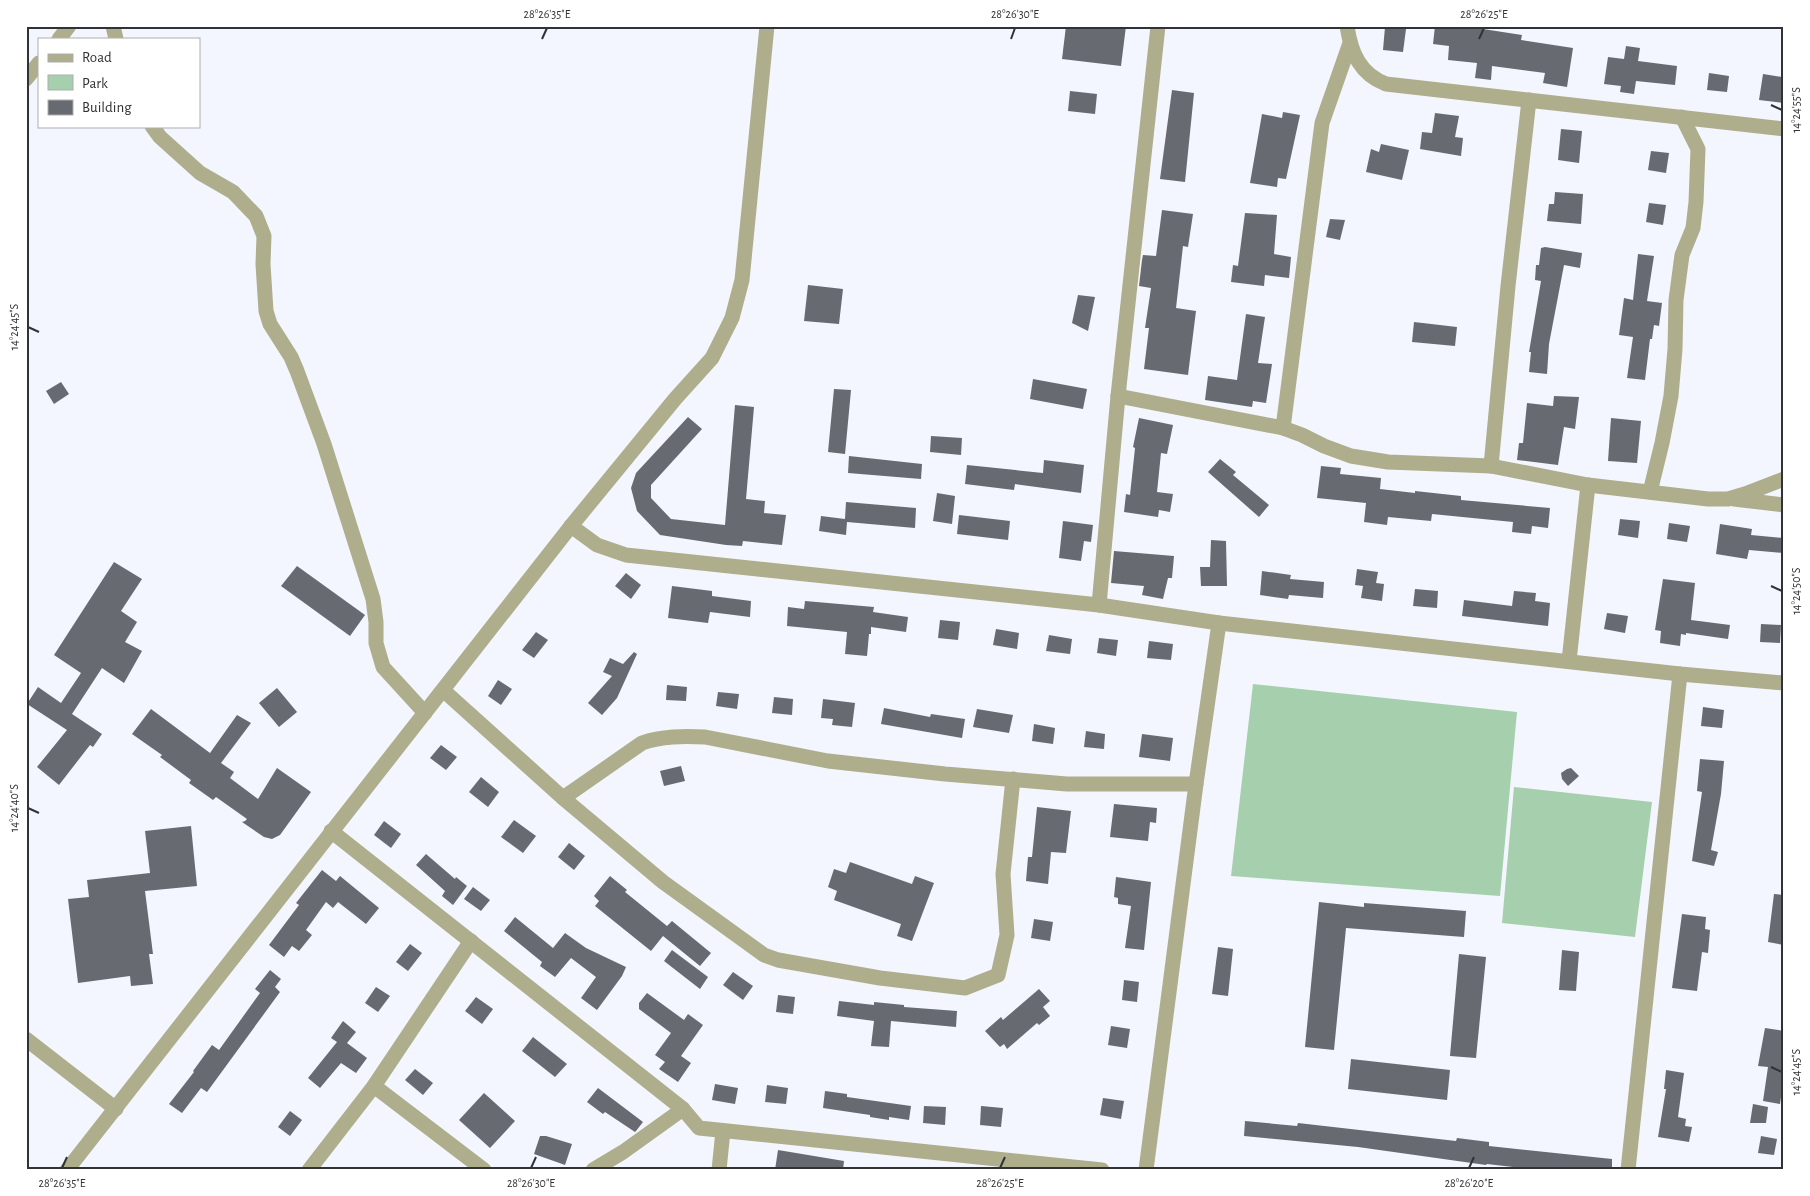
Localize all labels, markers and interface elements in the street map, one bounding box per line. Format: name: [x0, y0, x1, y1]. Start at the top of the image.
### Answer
text: 28°26'35"E: [524, 8, 571, 20]
text: 28°26'30"E: [991, 8, 1039, 20]
text: 28°26'25"E: [1460, 8, 1508, 20]
legend: [38, 38, 200, 128]
text: Road: [82, 50, 112, 65]
text: Park: [82, 76, 108, 91]
text: 14°24'55"S: [1790, 87, 1802, 133]
text: Building: [82, 100, 132, 115]
text: 14°24'45"S: [8, 303, 20, 350]
text: 14°24'50"S: [1790, 567, 1802, 615]
text: 14°24'40"S: [8, 784, 20, 832]
text: 14°24'45"S: [1790, 1048, 1802, 1095]
text: 28°26'35"E: [39, 1177, 86, 1189]
text: 28°26'30"E: [507, 1177, 555, 1189]
text: 28°26'25"E: [976, 1177, 1024, 1189]
text: 28°26'20"E: [1445, 1177, 1494, 1189]

